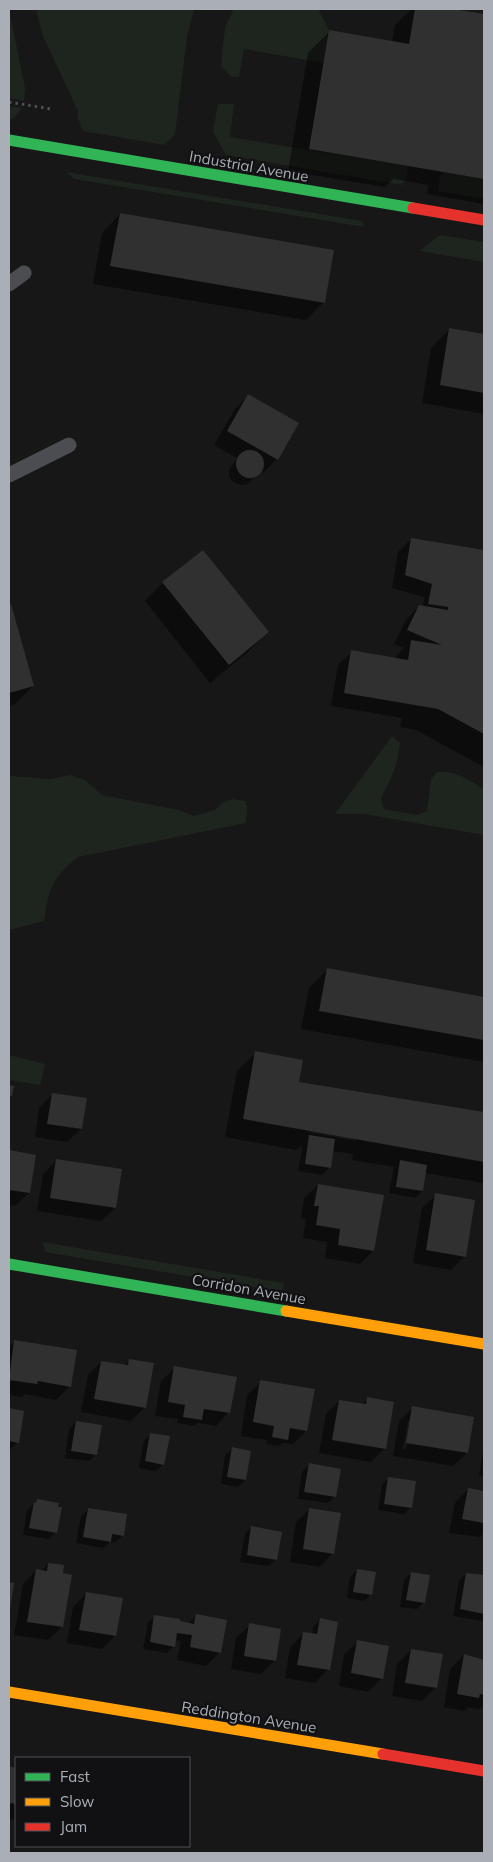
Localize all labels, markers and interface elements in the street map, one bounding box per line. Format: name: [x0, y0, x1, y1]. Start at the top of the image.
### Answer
street label: Industrial Avenue: [188, 146, 310, 186]
street label: Corridon Avenue: [191, 1270, 307, 1308]
street label: Reddington Avenue: [180, 1697, 318, 1737]
legend: [15, 1757, 190, 1847]
text: Fast: [60, 1767, 90, 1786]
text: Slow: [60, 1792, 94, 1811]
text: Jam: [60, 1817, 87, 1836]

